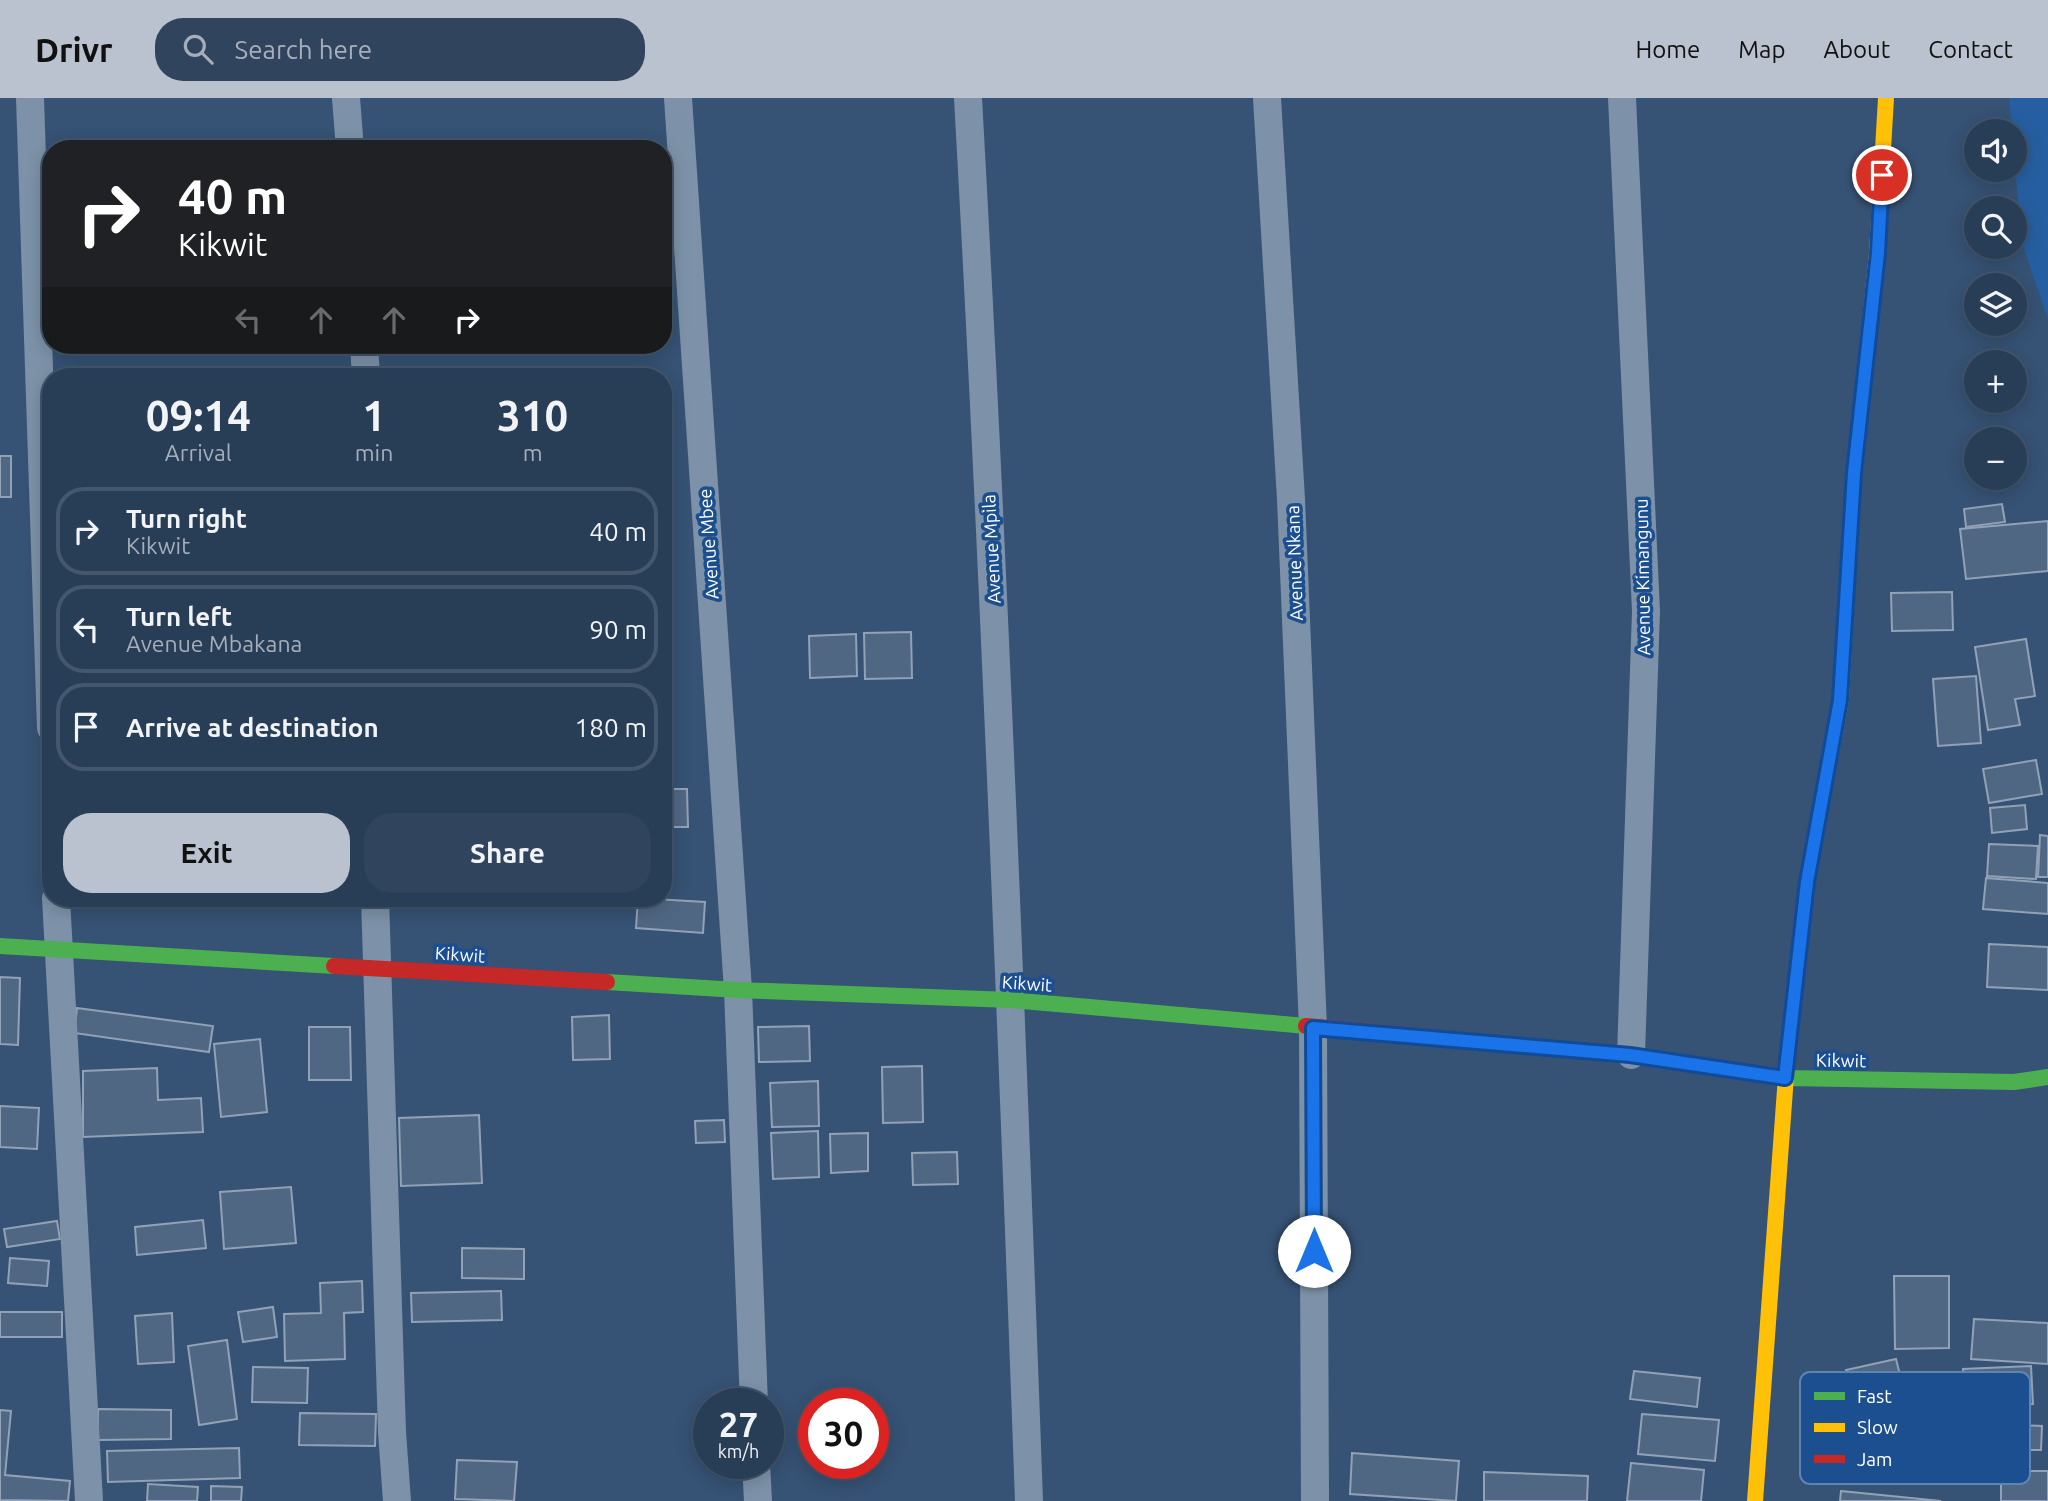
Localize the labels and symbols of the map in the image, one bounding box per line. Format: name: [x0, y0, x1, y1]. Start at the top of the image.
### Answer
pin: [1852, 145, 1912, 205]
street label: Avenue Mbee: [694, 488, 722, 600]
street label: Avenue Mpila: [978, 494, 1004, 604]
street label: Avenue Kimangunu: [1631, 498, 1653, 656]
street label: Avenue Nkana: [1282, 505, 1306, 621]
street label: Kikwit: [434, 942, 486, 966]
street label: Kikwit: [1001, 971, 1053, 995]
street label: Kikwit: [1816, 1050, 1866, 1070]
position arrow: [1277, 1214, 1351, 1288]
legend: [1800, 1372, 2030, 1484]
text: Fast: [1857, 1385, 1892, 1407]
speed limit sign: 30: [798, 1388, 889, 1479]
text: Slow: [1857, 1416, 1898, 1438]
text: Jam: [1857, 1448, 1893, 1470]

